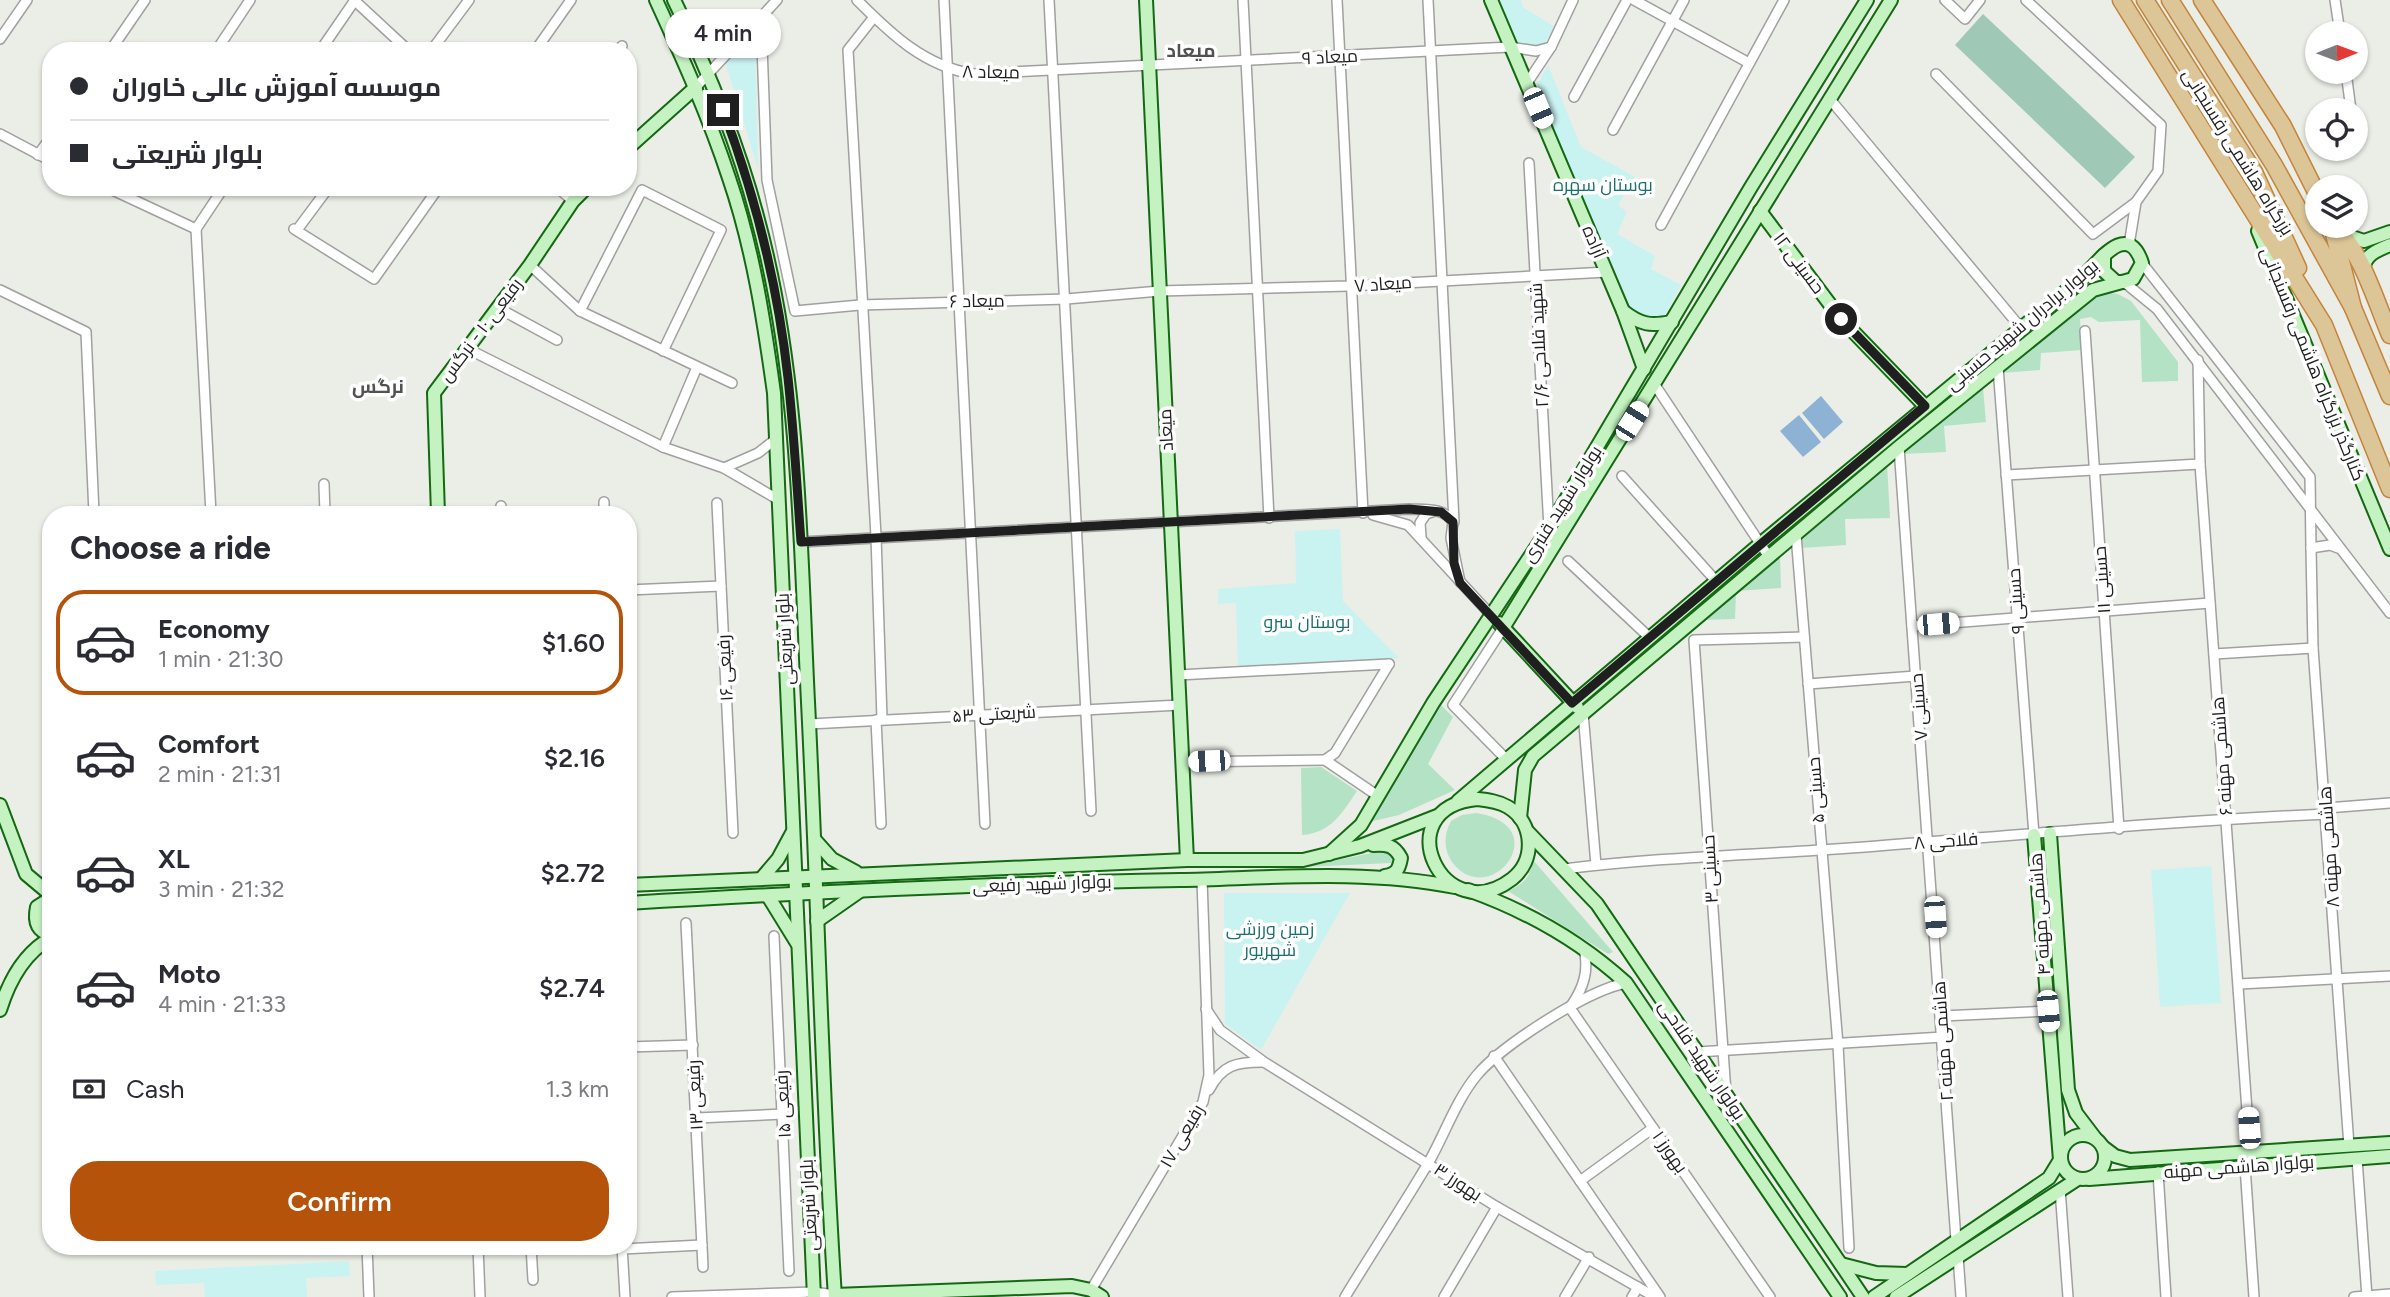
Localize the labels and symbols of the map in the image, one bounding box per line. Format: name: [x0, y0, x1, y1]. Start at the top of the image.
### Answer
callout: 4 min: [665, 8, 781, 57]
north arrow: [2305, 21, 2368, 84]
district label: میعاد: [1166, 39, 1216, 62]
street label: میعاد ۹: [1301, 45, 1359, 69]
street label: میعاد ۸: [962, 60, 1020, 84]
street label: بزرگراه هاشمی رفسنجانی: [2178, 64, 2298, 240]
car: [1521, 85, 1556, 131]
route end: [707, 94, 739, 126]
park label: بوستان سهره: [1553, 174, 1653, 196]
street label: آزاده: [1577, 222, 1611, 262]
street label: حسینی ۱۲: [1769, 228, 1829, 298]
street label: کنارگذر بزرگراه هاشمی رفسنجانی: [2256, 244, 2370, 484]
street label: بولوار برادران شهید حسینی: [1941, 255, 2103, 395]
street label: میعاد ۷: [1353, 271, 1413, 297]
street label: رفیعی ۱۰ - نرگس: [435, 274, 527, 386]
street label: شهید فلاحی ۲/۶: [1525, 282, 1553, 408]
street label: میعاد ۶: [949, 290, 1005, 312]
route start: [1825, 303, 1857, 335]
district label: نرگس: [352, 375, 404, 398]
car: [1612, 398, 1653, 444]
street label: میعاد: [1154, 408, 1178, 452]
street label: بولوار شهید قنبری: [1517, 441, 1607, 567]
street label: حسینی ۱۱: [2089, 546, 2115, 614]
street label: حسینی ۹: [2003, 567, 2029, 635]
street label: بلوار شریعتی: [772, 592, 798, 686]
park label: بوستان سرو: [1264, 611, 1350, 633]
car: [1917, 612, 1960, 636]
street label: رفیعی ۱۶: [712, 634, 738, 702]
street label: حسینی ۷: [1906, 672, 1932, 742]
street label: هاشمی مهنه ۶: [2207, 696, 2237, 816]
street label: شریعتی ۵۳: [952, 701, 1036, 727]
car: [1188, 750, 1231, 772]
street label: حسینی ۵: [1803, 756, 1829, 824]
street label: هاشمی مهنه ۸: [2314, 785, 2344, 909]
street label: فلاحی ۸: [1913, 828, 1979, 854]
street label: حسینی ۳: [1697, 834, 1723, 904]
street label: هاشمی مهنه ۴: [2025, 852, 2055, 976]
street label: بولوار شهید رفیعی: [972, 871, 1112, 897]
car: [1924, 895, 1947, 939]
park label: زمین ورزشی شهریور: [1226, 918, 1314, 961]
street label: هاشمی مهنه ۲: [1928, 980, 1958, 1102]
car: [2036, 989, 2061, 1033]
street label: بولوار شهید فلاحی: [1654, 996, 1750, 1124]
street label: رفیعی ۱۳: [682, 1059, 708, 1131]
street label: رفیعی ۱۵: [770, 1069, 796, 1139]
street label: رفیعی ۱۷: [1155, 1100, 1209, 1172]
car: [2238, 1106, 2261, 1150]
street label: بهورز ۱: [1648, 1127, 1692, 1177]
street label: بولوار هاشمی مهنه: [2163, 1151, 2315, 1183]
street label: بلوار شریعتی: [796, 1158, 822, 1252]
street label: بهورز ۳: [1430, 1158, 1486, 1206]

